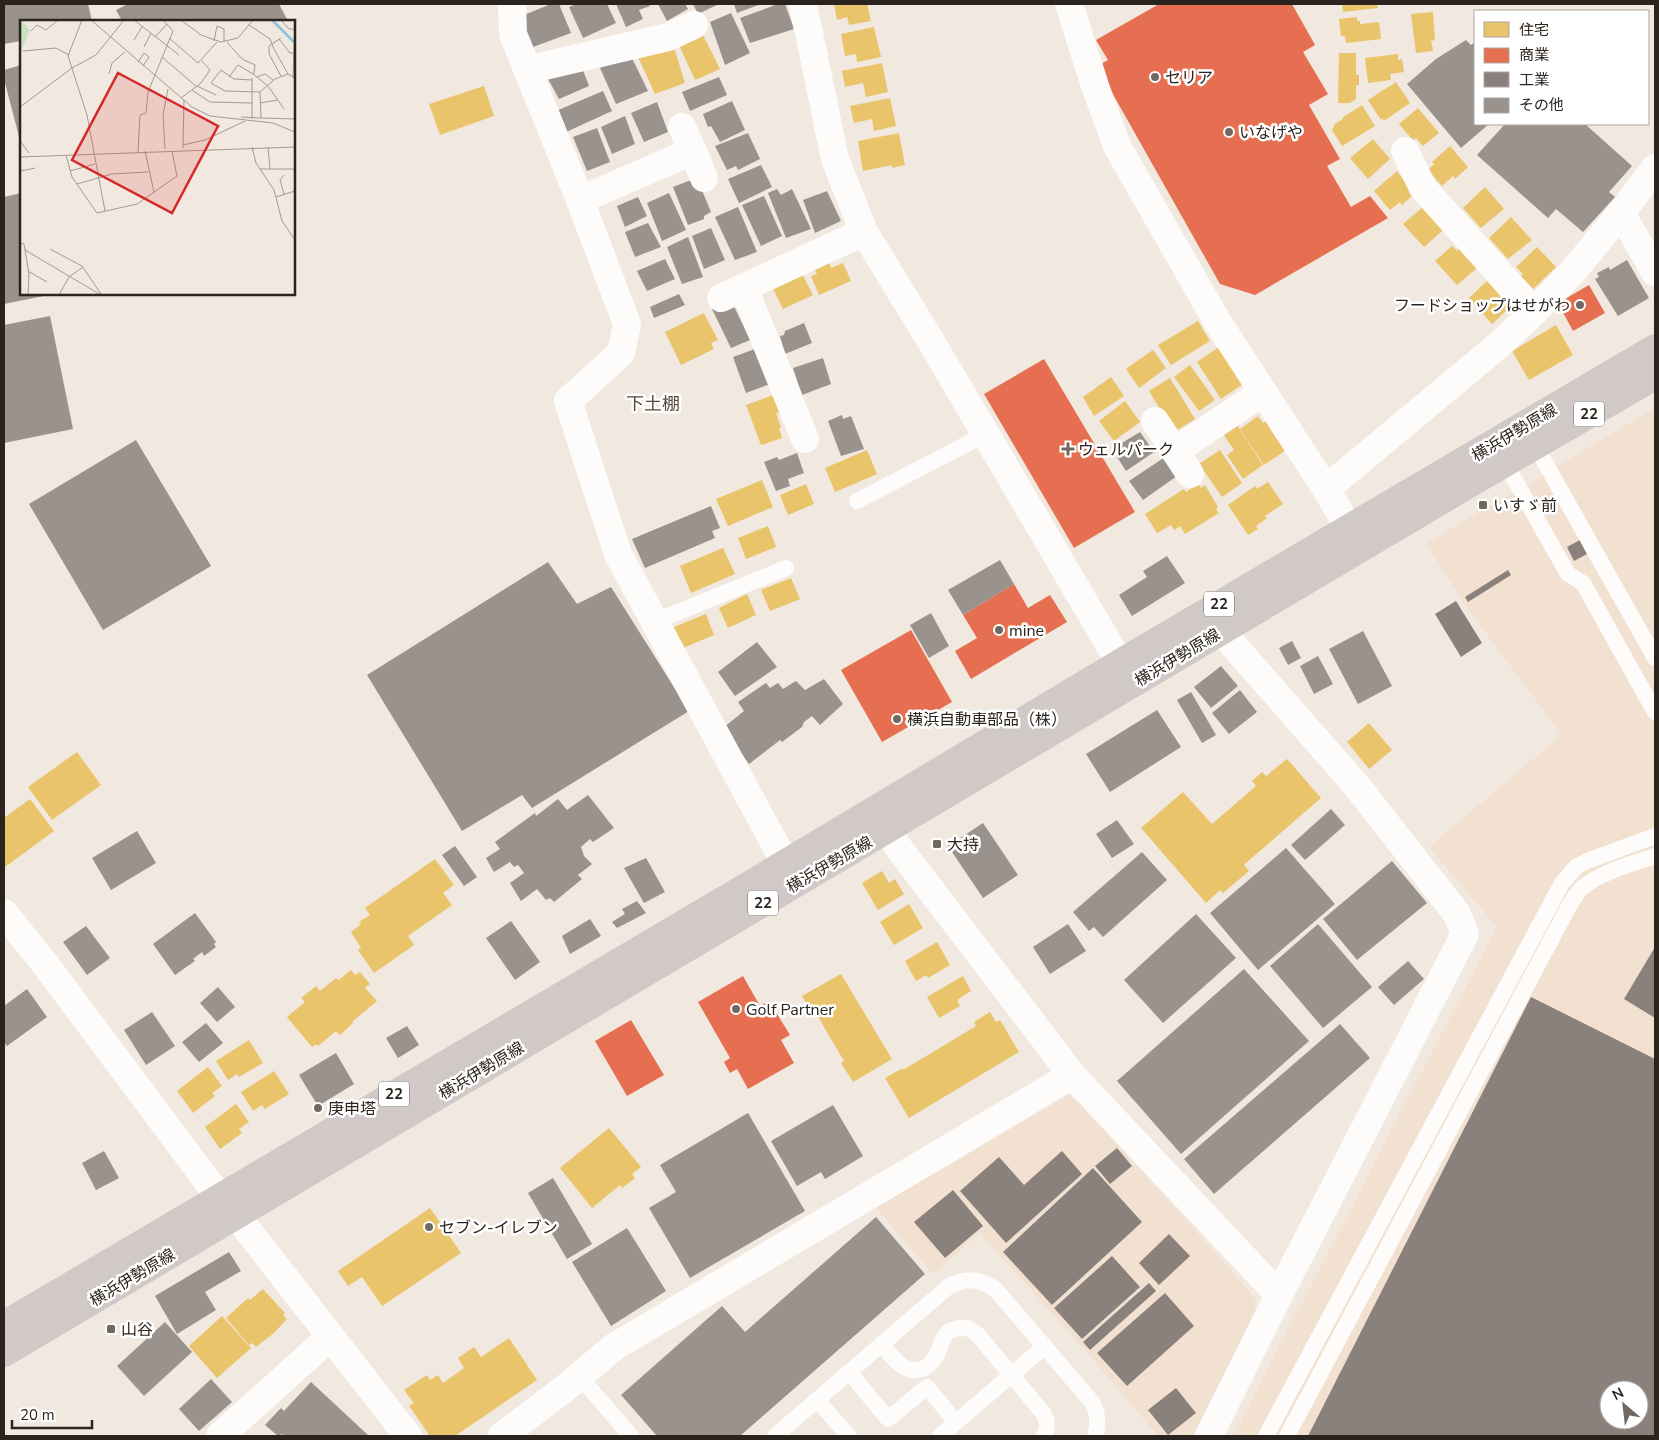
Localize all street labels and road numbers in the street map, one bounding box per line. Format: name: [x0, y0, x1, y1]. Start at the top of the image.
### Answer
street label: 横浜伊勢原線: [1468, 399, 1561, 467]
road number: 22: [1574, 402, 1604, 426]
road number: 22: [1204, 592, 1234, 616]
street label: 横浜伊勢原線: [1131, 624, 1224, 692]
street label: 横浜伊勢原線: [782, 831, 877, 898]
road number: 22: [748, 890, 778, 916]
street label: 横浜伊勢原線: [435, 1037, 528, 1105]
road number: 22: [379, 1082, 409, 1106]
street label: 横浜伊勢原線: [86, 1244, 179, 1312]

